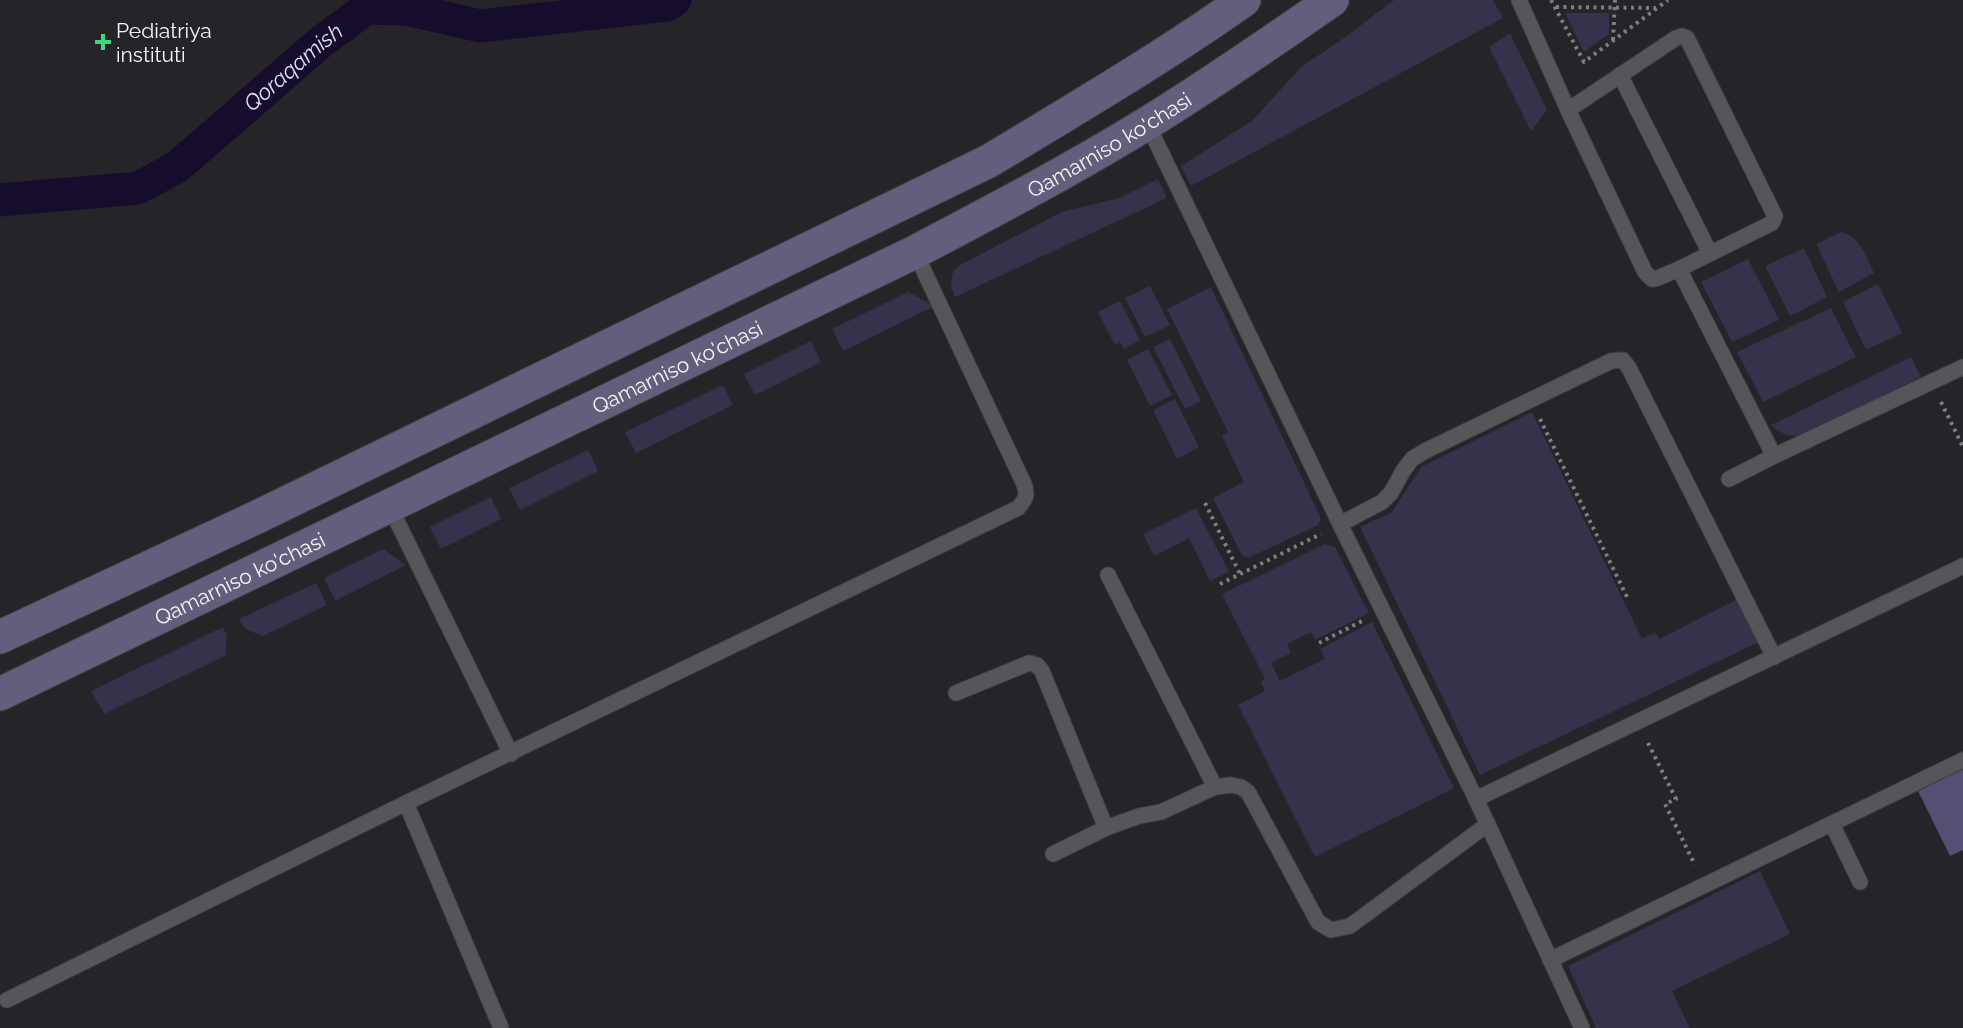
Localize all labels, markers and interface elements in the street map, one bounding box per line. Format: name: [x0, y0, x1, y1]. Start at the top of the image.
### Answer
place label: Pediatriya instituti: [116, 18, 212, 67]
water label: Qoraqamish: [238, 18, 348, 116]
marker: Pediatriya instituti: [94, 33, 112, 51]
street label: Qamarniso ko'chasi: [1023, 86, 1196, 202]
street label: Qamarniso ko'chasi: [588, 315, 766, 419]
street label: Qamarniso ko'chasi: [150, 527, 329, 630]

